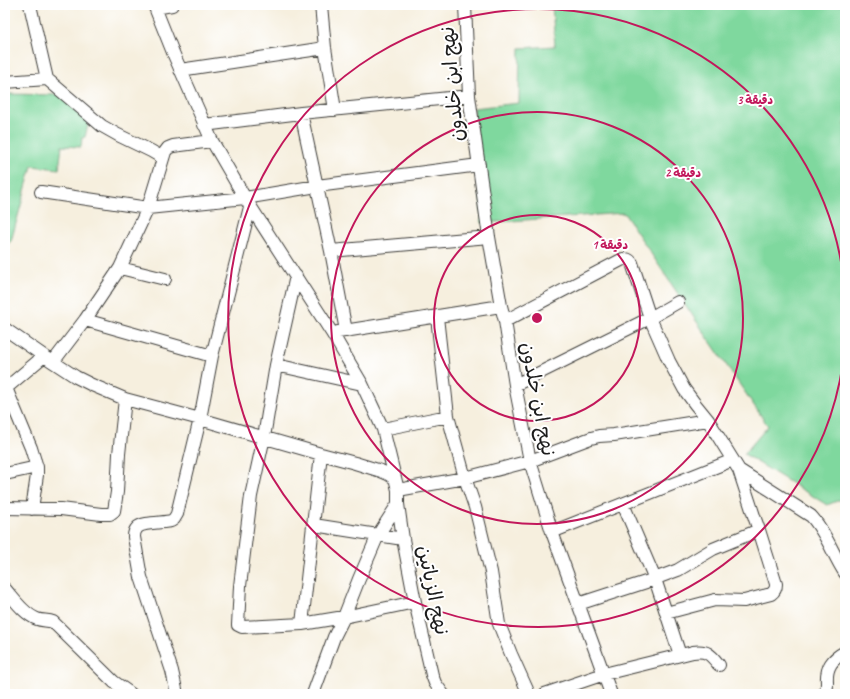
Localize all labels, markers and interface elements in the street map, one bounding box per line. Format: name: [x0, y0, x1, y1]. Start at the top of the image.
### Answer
street label: نهج ابن خلدون: [435, 25, 470, 143]
text: 3 دقيقة: [737, 92, 773, 108]
text: 2 دقيقة: [665, 165, 701, 181]
text: 1 دقيقة: [592, 237, 628, 253]
centre of rings: [530, 311, 544, 325]
street label: نهج ابن خلدون: [514, 340, 561, 458]
street label: نهج الزياتين: [410, 543, 455, 637]

